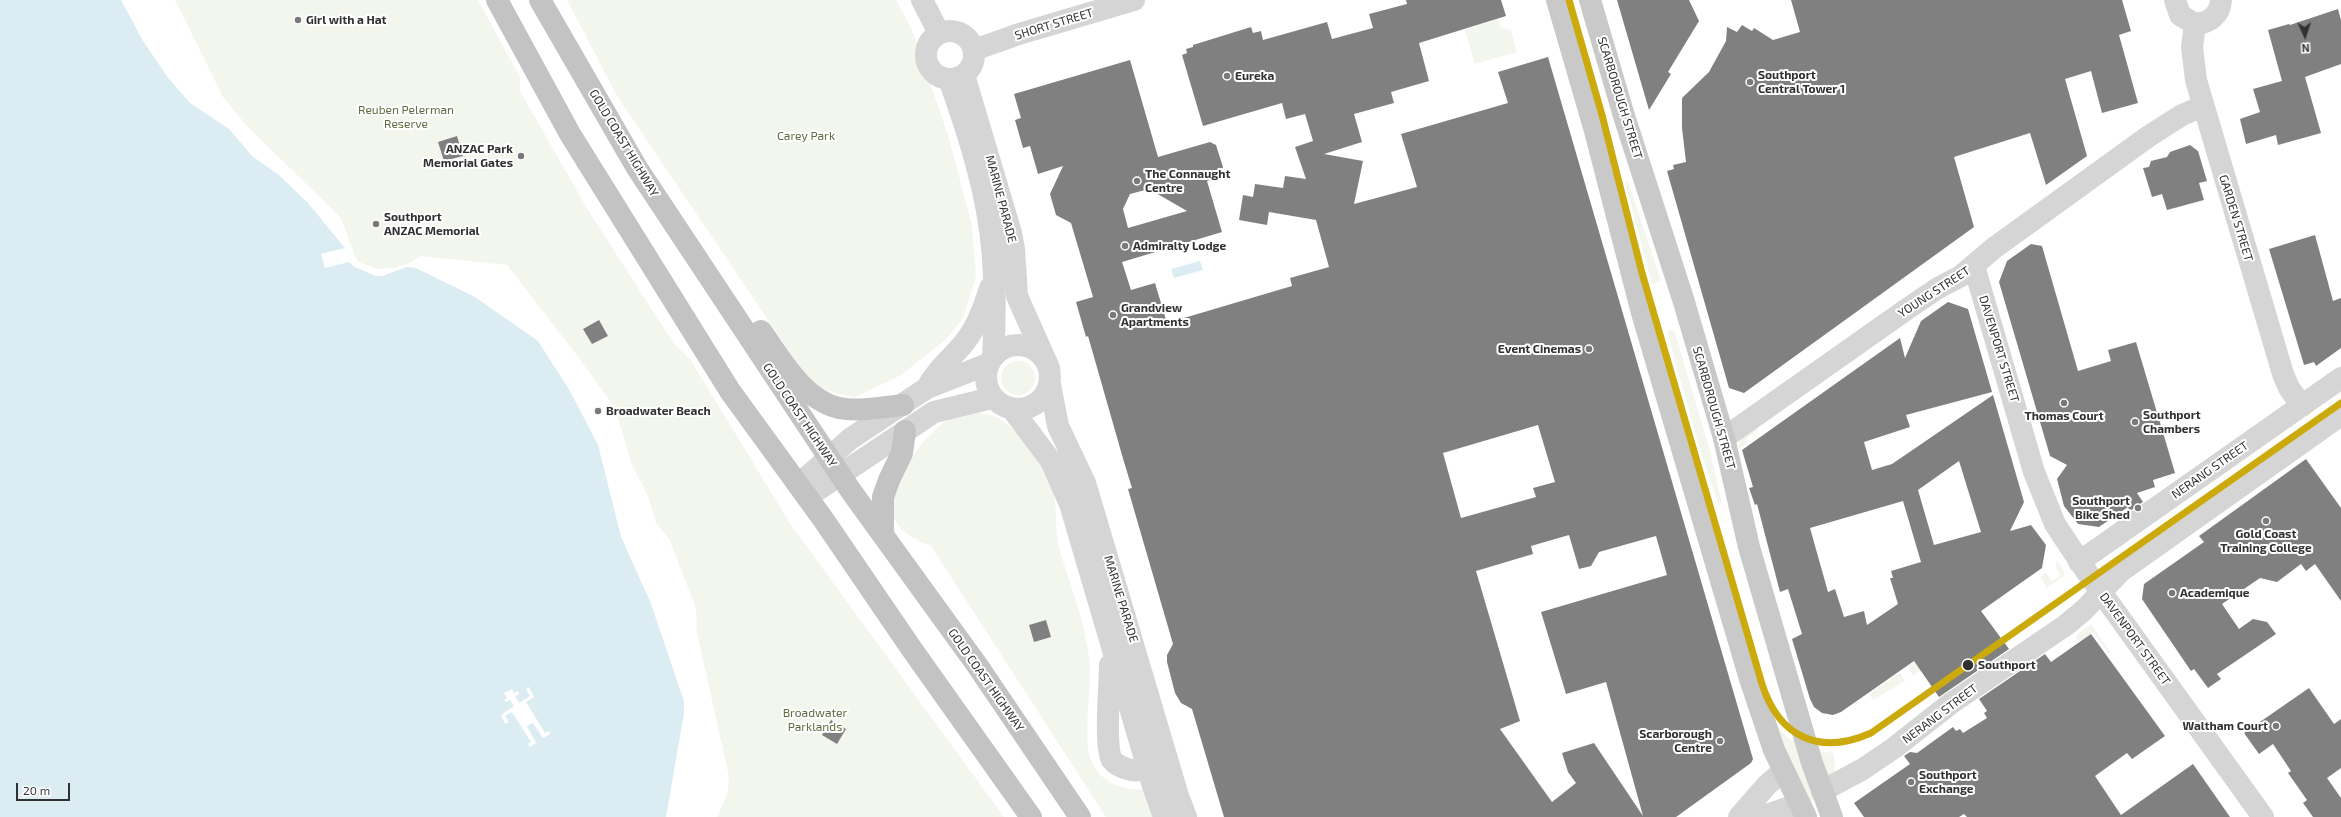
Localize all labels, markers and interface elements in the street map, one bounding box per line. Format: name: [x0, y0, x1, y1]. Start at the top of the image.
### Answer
street label: SHORT STREET: [1013, 5, 1095, 43]
place label: Girl with a Hat: [306, 13, 386, 27]
marker: Girl with a Hat: [293, 15, 303, 25]
north arrow: [2285, 16, 2325, 56]
street label: SCARBOROUGH STREET: [1595, 35, 1645, 161]
text: N: [2301, 42, 2310, 55]
place label: Southport Central Tower 1: [1758, 68, 1845, 96]
place label: Eureka: [1235, 69, 1274, 83]
marker: Eureka: [1222, 71, 1232, 81]
marker: Southport Central Tower 1: [1745, 77, 1755, 87]
street label: GOLD COAST HIGHWAY: [586, 87, 662, 199]
park label: Reuben Pelerman Reserve: [358, 103, 454, 131]
park label: Carey Park: [777, 129, 835, 143]
place label: ANZAC Park Memorial Gates: [423, 142, 513, 170]
marker: ANZAC Park Memorial Gates: [516, 151, 526, 161]
street label: MARINE PARADE: [982, 154, 1020, 244]
place label: The Connaught Centre: [1145, 167, 1230, 195]
street label: GARDEN STREET: [2216, 173, 2256, 263]
marker: The Connaught Centre: [1132, 176, 1142, 186]
place label: Southport ANZAC Memorial: [384, 210, 480, 238]
marker: Southport ANZAC Memorial: [371, 219, 381, 229]
place label: Admiralty Lodge: [1133, 239, 1226, 253]
marker: Admiralty Lodge: [1120, 241, 1130, 251]
street label: YOUNG STREET: [1895, 263, 1973, 321]
street label: DAVENPORT STREET: [1976, 294, 2022, 404]
place label: Grandview Apartments: [1121, 301, 1189, 329]
marker: Grandview Apartments: [1108, 310, 1118, 320]
place label: Event Cinemas: [1498, 342, 1581, 356]
marker: Event Cinemas: [1584, 344, 1594, 354]
street label: SCARBOROUGH STREET: [1690, 345, 1738, 471]
street label: GOLD COAST HIGHWAY: [760, 360, 840, 470]
marker: Thomas Court: [2059, 398, 2069, 408]
place label: Broadwater Beach: [606, 404, 711, 418]
marker: Broadwater Beach: [593, 406, 603, 416]
place label: Southport Chambers: [2143, 408, 2201, 436]
place label: Thomas Court: [2024, 409, 2104, 423]
marker: Southport Chambers: [2130, 417, 2140, 427]
street label: NERANG STREET: [2169, 438, 2251, 502]
place label: Southport Bike Shed: [2072, 494, 2130, 522]
marker: Southport Bike Shed: [2133, 503, 2143, 513]
marker: Gold Coast Training College: [2261, 516, 2271, 526]
place label: Gold Coast Training College: [2220, 527, 2312, 555]
street label: MARINE PARADE: [1101, 554, 1141, 644]
place label: Academique: [2180, 586, 2250, 600]
marker: Academique: [2167, 588, 2177, 598]
street label: DAVENPORT STREET: [2097, 590, 2173, 688]
street label: GOLD COAST HIGHWAY: [945, 626, 1027, 734]
marker: Southport: [1961, 658, 1975, 672]
place label: Southport: [1978, 658, 2036, 672]
street label: NERANG STREET: [1900, 681, 1980, 747]
park label: Broadwater Parklands: [783, 706, 847, 734]
place label: Waltham Court: [2182, 719, 2268, 733]
marker: Waltham Court: [2271, 721, 2281, 731]
place label: Scarborough Centre: [1639, 727, 1712, 755]
marker: Scarborough Centre: [1715, 736, 1725, 746]
place label: Southport Exchange: [1919, 768, 1977, 796]
scale bar: [18, 775, 72, 801]
marker: Southport Exchange: [1906, 777, 1916, 787]
text: 20 m: [23, 783, 50, 797]

